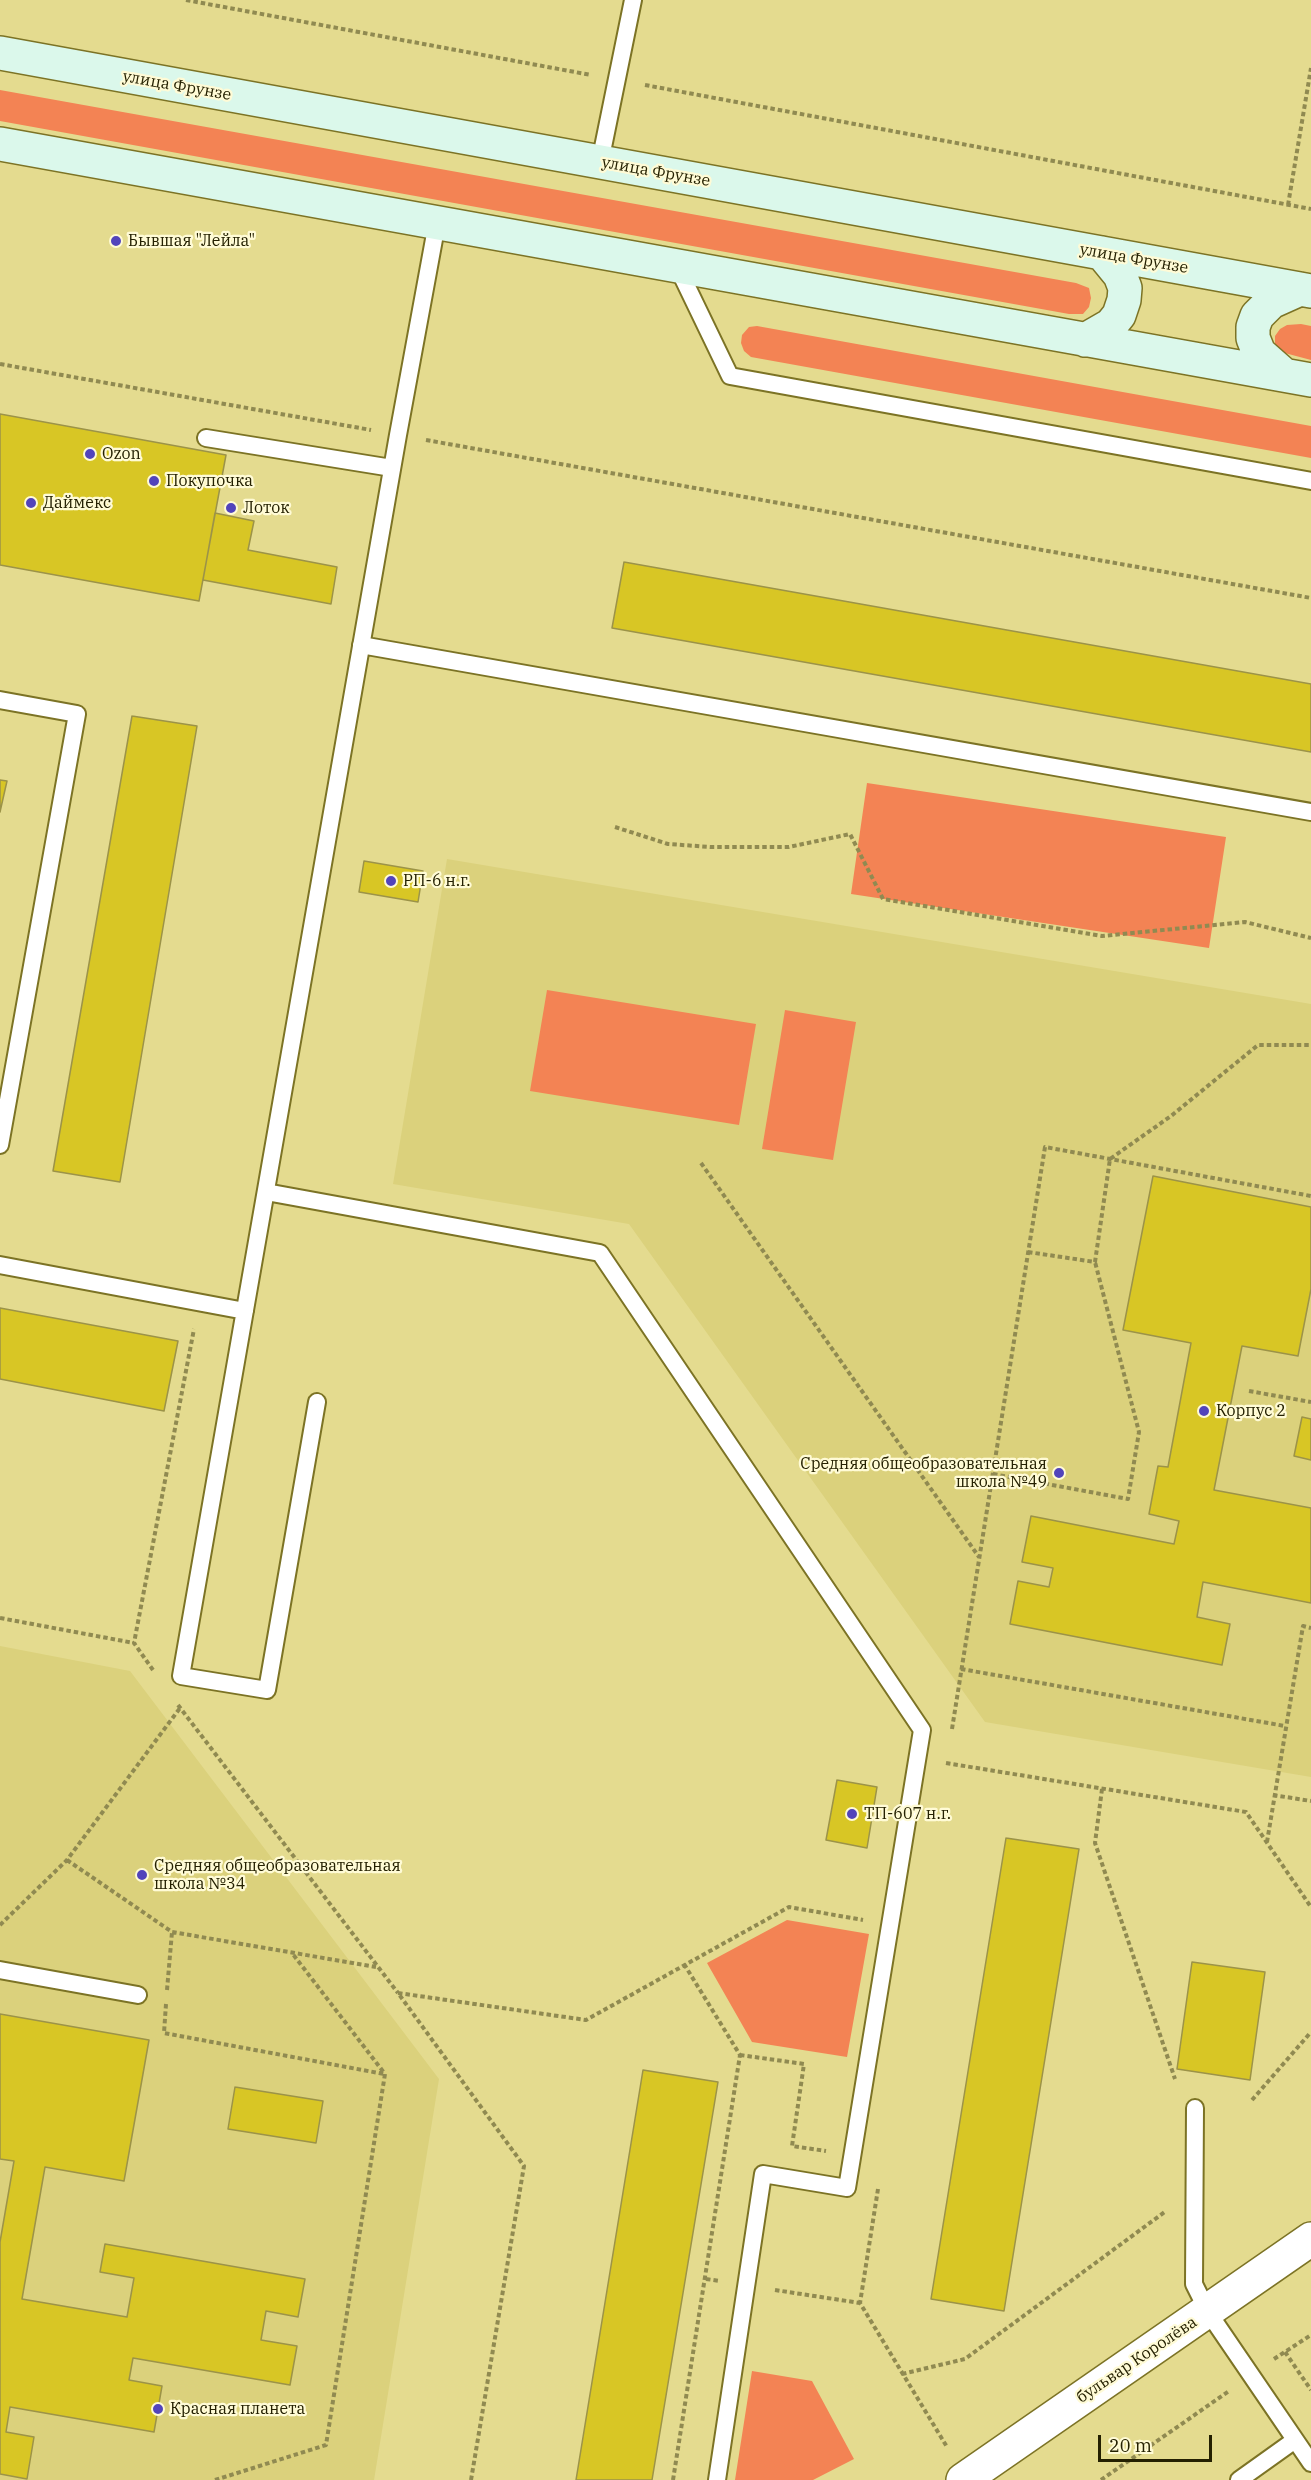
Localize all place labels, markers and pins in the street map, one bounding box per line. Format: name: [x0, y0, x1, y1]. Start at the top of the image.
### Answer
place label: Бывшая "Лейла": [128, 231, 255, 251]
marker: Бывшая "Лейла": [109, 234, 123, 248]
place label: Ozon: [102, 444, 141, 464]
marker: Ozon: [83, 447, 97, 461]
place label: Покупочка: [166, 471, 253, 491]
marker: Покупочка: [147, 474, 161, 488]
place label: Даймекс: [43, 493, 111, 513]
marker: Даймекс: [24, 496, 38, 510]
place label: Лоток: [243, 498, 290, 518]
marker: Лоток: [224, 501, 238, 515]
place label: РП-6 н.г.: [403, 871, 470, 891]
marker: РП-6 н.г.: [384, 874, 398, 888]
place label: Корпус 2: [1216, 1401, 1286, 1421]
marker: Корпус 2: [1197, 1404, 1211, 1418]
place label: Средняя общеобразовательная школа №49: [800, 1454, 1047, 1492]
marker: Средняя общеобразовательная школа №49: [1052, 1466, 1066, 1480]
place label: ТП-607 н.г.: [864, 1804, 951, 1824]
marker: ТП-607 н.г.: [845, 1807, 859, 1821]
place label: Средняя общеобразовательная школа №34: [154, 1856, 401, 1894]
marker: Средняя общеобразовательная школа №34: [135, 1868, 149, 1882]
place label: Красная планета: [170, 2399, 305, 2419]
marker: Красная планета: [151, 2402, 165, 2416]

